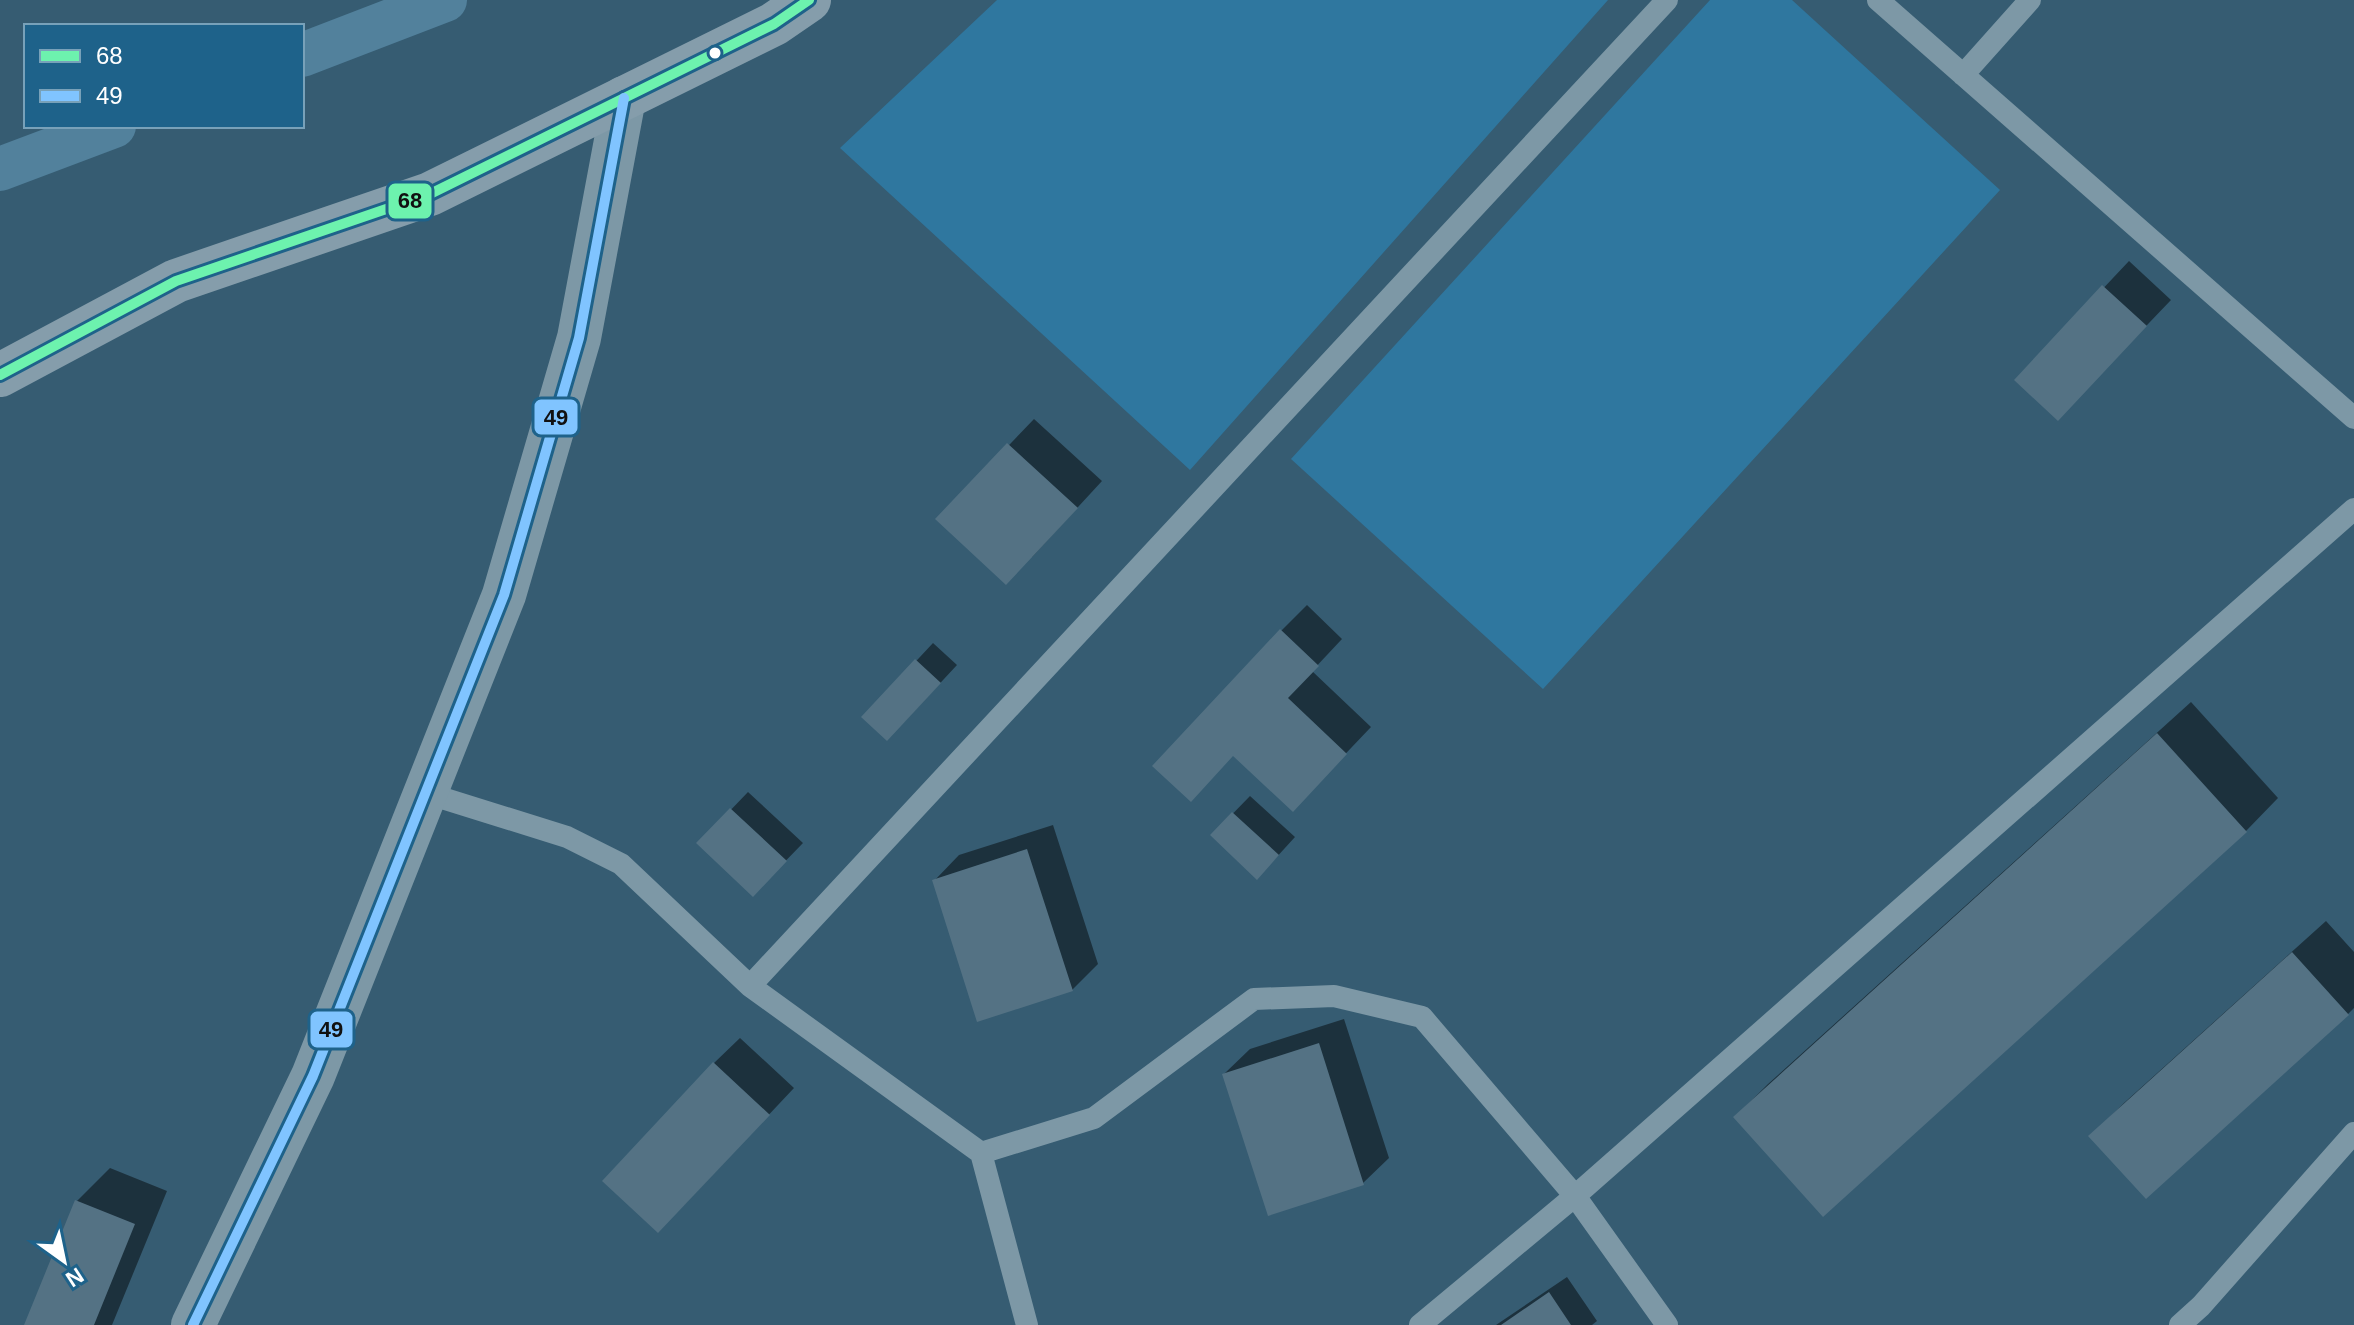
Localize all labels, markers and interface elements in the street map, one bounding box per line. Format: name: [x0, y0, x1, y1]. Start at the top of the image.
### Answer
legend: [24, 24, 304, 128]
text: 68: [96, 42, 123, 69]
unlabelled marker: [707, 45, 723, 61]
text: 49: [96, 82, 123, 109]
line badge: 68: [387, 182, 433, 220]
text: 68: [398, 188, 422, 213]
line badge: 49: [533, 398, 579, 436]
text: 49: [544, 405, 568, 430]
line badge: 49: [309, 1010, 354, 1049]
text: 49: [319, 1017, 343, 1042]
north arrow: [24, 1221, 104, 1301]
text: N: [61, 1263, 88, 1292]

